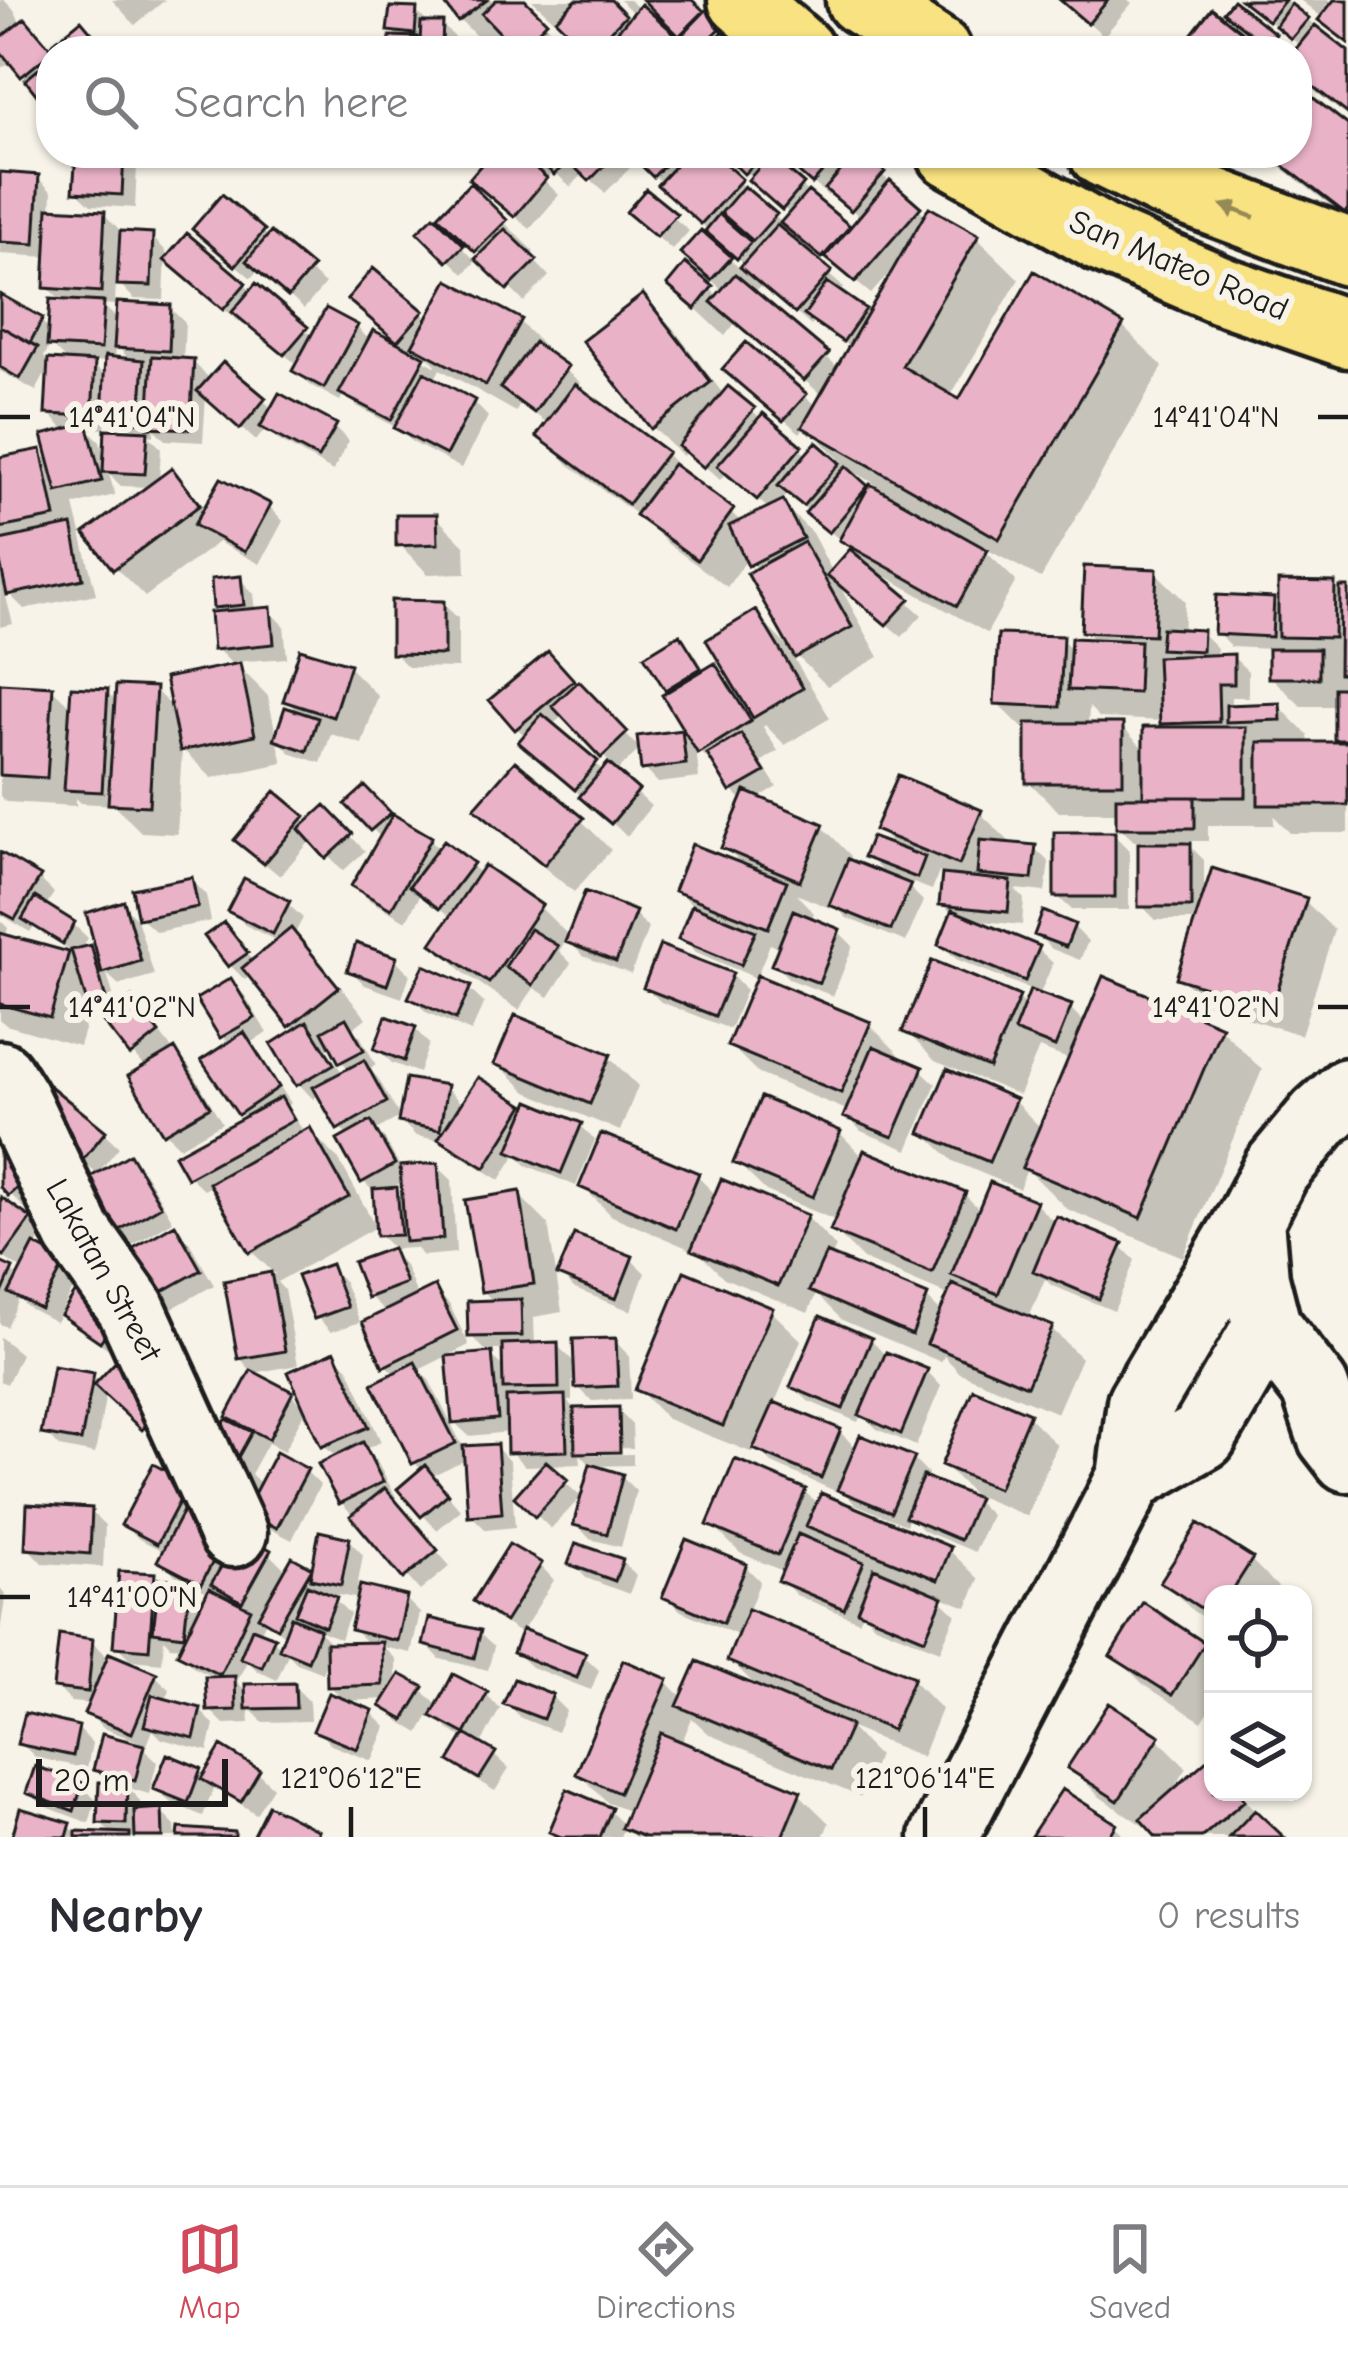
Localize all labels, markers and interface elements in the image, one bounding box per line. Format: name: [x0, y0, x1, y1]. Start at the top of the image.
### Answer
search box: [36, 36, 1312, 168]
icon: search: [78, 69, 144, 135]
text: Search here: [174, 76, 408, 128]
one-way arrow: [1220, 201, 1256, 219]
street label: San Mateo Road: [1064, 202, 1294, 328]
text: 14°41'04"N: [69, 400, 195, 435]
text: 14°41'04"N: [1153, 400, 1279, 435]
text: 14°41'02"N: [68, 990, 196, 1025]
text: 14°41'02"N: [1152, 990, 1280, 1025]
street label: Lakatan Street: [38, 1172, 171, 1369]
text: 14°41'00"N: [67, 1580, 197, 1615]
map controls: [1204, 1585, 1312, 1801]
button: locate: [1204, 1585, 1312, 1693]
button: layers: [1204, 1693, 1312, 1801]
scale bar: [36, 1753, 228, 1806]
text: 20 m: [54, 1761, 130, 1799]
text: 121°06'12"E: [280, 1761, 422, 1796]
text: 121°06'14"E: [855, 1761, 995, 1796]
text: Nearby: [48, 1886, 202, 1945]
text: 0 results: [1157, 1893, 1300, 1938]
tab: Map: [177, 2216, 243, 2326]
tab: Directions: [596, 2216, 736, 2326]
tab: Saved: [1089, 2216, 1171, 2326]

